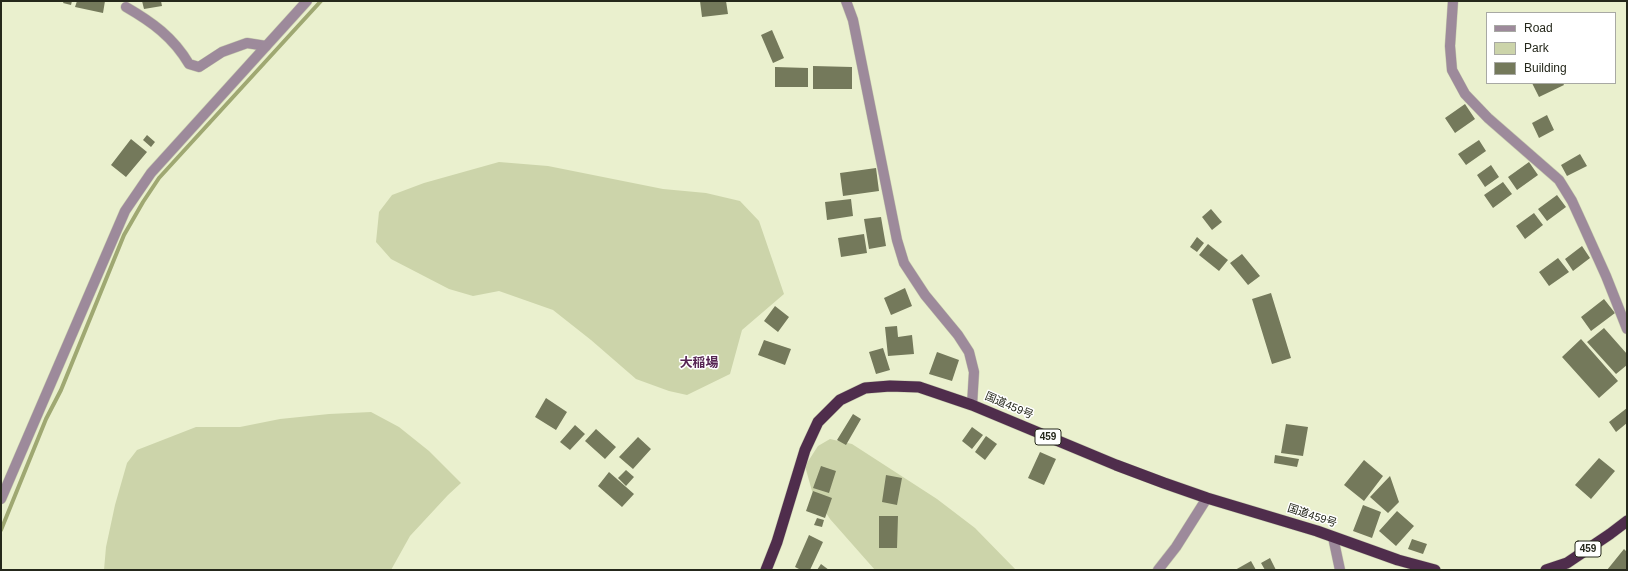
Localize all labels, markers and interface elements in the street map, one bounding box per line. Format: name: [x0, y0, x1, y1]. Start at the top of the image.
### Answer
legend: [1486, 12, 1616, 84]
text: Road: [1524, 21, 1553, 35]
text: Park: [1524, 41, 1549, 55]
text: Building: [1524, 61, 1567, 75]
district label: 大稲場: [680, 355, 718, 371]
street label: 国道459号: [983, 390, 1035, 422]
road number: 459: [1035, 429, 1061, 445]
street label: 国道459号: [1286, 502, 1338, 530]
road number: 459: [1575, 541, 1601, 557]

